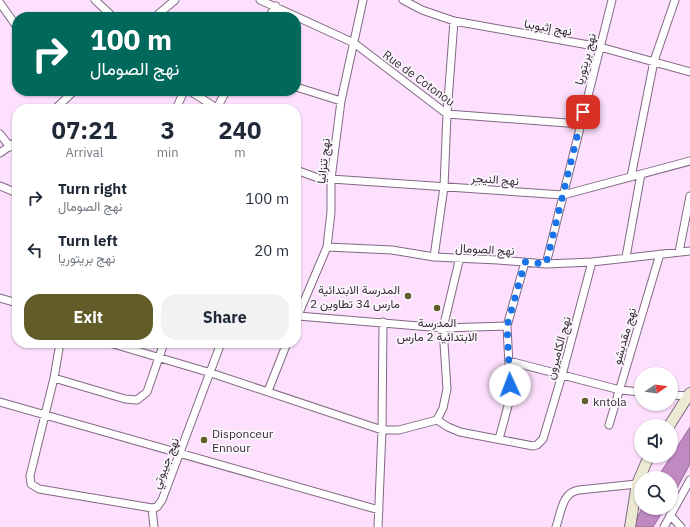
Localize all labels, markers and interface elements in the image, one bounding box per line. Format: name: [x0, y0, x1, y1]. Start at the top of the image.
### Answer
street label: نهج إثيوبيا: [523, 15, 573, 41]
text: 100 m: [90, 21, 172, 58]
icon: right: [24, 28, 76, 80]
street label: نهج بريتوريا: [571, 31, 601, 87]
street label: Rue de Cotonou: [380, 47, 458, 109]
text: نهج الصومال: [90, 57, 179, 80]
pin: [566, 95, 600, 129]
icon: arrive: [572, 101, 594, 123]
text: 07:21: [52, 114, 117, 146]
text: 3: [160, 114, 175, 146]
text: 240: [218, 114, 261, 146]
street label: نهج تنزانيا: [313, 137, 335, 185]
text: Arrival: [65, 144, 103, 161]
text: min: [157, 144, 179, 161]
text: m: [234, 144, 245, 161]
street label: نهج النيجر: [469, 170, 519, 190]
text: Turn right: [58, 179, 127, 198]
icon: right: [24, 187, 46, 209]
text: 100 m: [245, 189, 289, 208]
text: نهج الصومال: [58, 198, 123, 215]
text: Turn left: [58, 231, 118, 250]
icon: left: [24, 239, 46, 261]
street label: نهج الصومال: [455, 240, 515, 260]
text: 20 m: [254, 241, 289, 260]
text: نهج بريتوريا: [58, 250, 115, 267]
place label: المدرسة الابتدائية 2 مارس 34 تطاوين: [310, 282, 400, 312]
marker: المدرسة الابتدائية 2 مارس 34 تطاوين: [403, 291, 413, 301]
button: Exit: [24, 294, 153, 340]
button: Share: [161, 294, 289, 340]
marker: المدرسة الابتدائية 2 مارس: [432, 303, 442, 313]
street label: نهج مقديشو: [609, 306, 641, 367]
place label: المدرسة الابتدائية 2 مارس: [397, 315, 477, 345]
street label: نهج الكاميرون: [542, 315, 576, 382]
position arrow: [489, 364, 531, 406]
north arrow: [634, 367, 678, 411]
map controls: [634, 367, 678, 515]
place label: kntola: [593, 394, 627, 409]
marker: kntola: [580, 396, 590, 406]
button: sound: [634, 419, 678, 463]
place label: Disponceur Ennour: [212, 426, 274, 455]
street label: نهج جيبوتي: [148, 435, 185, 492]
marker: Disponceur Ennour: [199, 435, 209, 445]
button: search: [634, 471, 678, 515]

